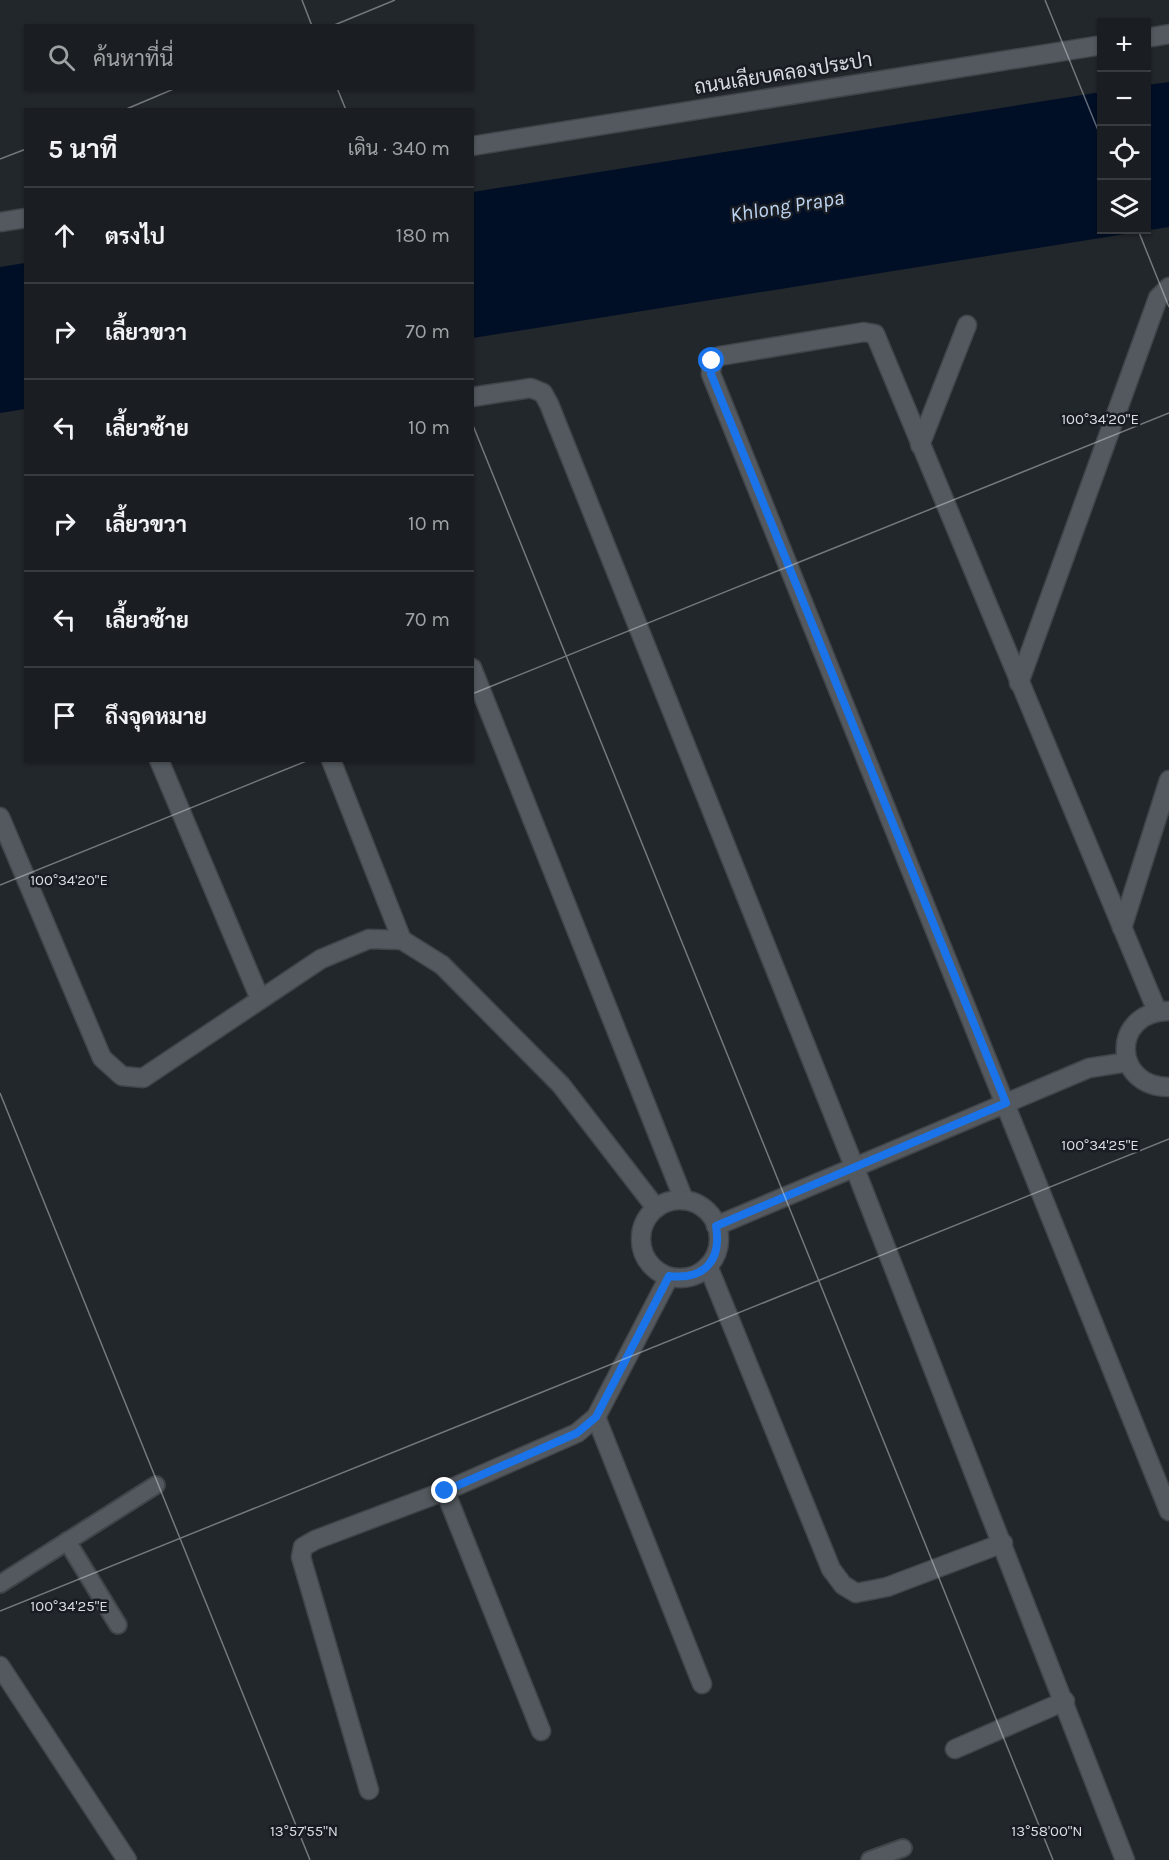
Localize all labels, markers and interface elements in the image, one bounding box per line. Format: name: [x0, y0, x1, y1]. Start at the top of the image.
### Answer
map controls: [1097, 18, 1151, 234]
button: +: [1097, 18, 1151, 72]
search box: [24, 24, 474, 90]
icon: search: [45, 41, 78, 74]
text: ค้นหาที่นี่: [93, 46, 173, 72]
street label: ถนนเลียบคลองประปา: [692, 46, 874, 99]
button: −: [1097, 72, 1151, 126]
button: locate: [1097, 126, 1151, 180]
text: 5 นาที: [48, 134, 118, 165]
text: เดิน · 340 m: [348, 137, 450, 160]
button: layers: [1097, 180, 1151, 234]
water label: Khlong Prapa: [728, 185, 846, 227]
icon: ahead: [48, 219, 81, 252]
text: ตรงไป: [105, 224, 165, 250]
text: 180 m: [396, 224, 450, 247]
icon: right: [48, 315, 81, 348]
text: เลี้ยวขวา: [105, 320, 187, 346]
text: 70 m: [405, 320, 450, 343]
route start: [698, 347, 724, 373]
text: 100°34'20"E: [1061, 410, 1139, 428]
icon: left: [48, 411, 81, 444]
text: เลี้ยวซ้าย: [105, 416, 189, 442]
text: 10 m: [408, 416, 450, 439]
icon: right: [48, 507, 81, 540]
text: เลี้ยวขวา: [105, 512, 187, 538]
text: 10 m: [408, 512, 450, 535]
icon: left: [48, 603, 81, 636]
text: เลี้ยวซ้าย: [105, 608, 189, 634]
text: 70 m: [405, 608, 450, 631]
icon: arrive: [48, 699, 81, 732]
text: ถึงจุดหมาย: [105, 704, 207, 730]
text: 100°34'20"E: [30, 871, 108, 889]
text: 100°34'25"E: [1061, 1136, 1139, 1154]
route end: [431, 1477, 457, 1503]
text: 100°34'25"E: [30, 1597, 108, 1615]
text: 13°57'55"N: [270, 1822, 338, 1840]
text: 13°58'00"N: [1011, 1822, 1083, 1840]

